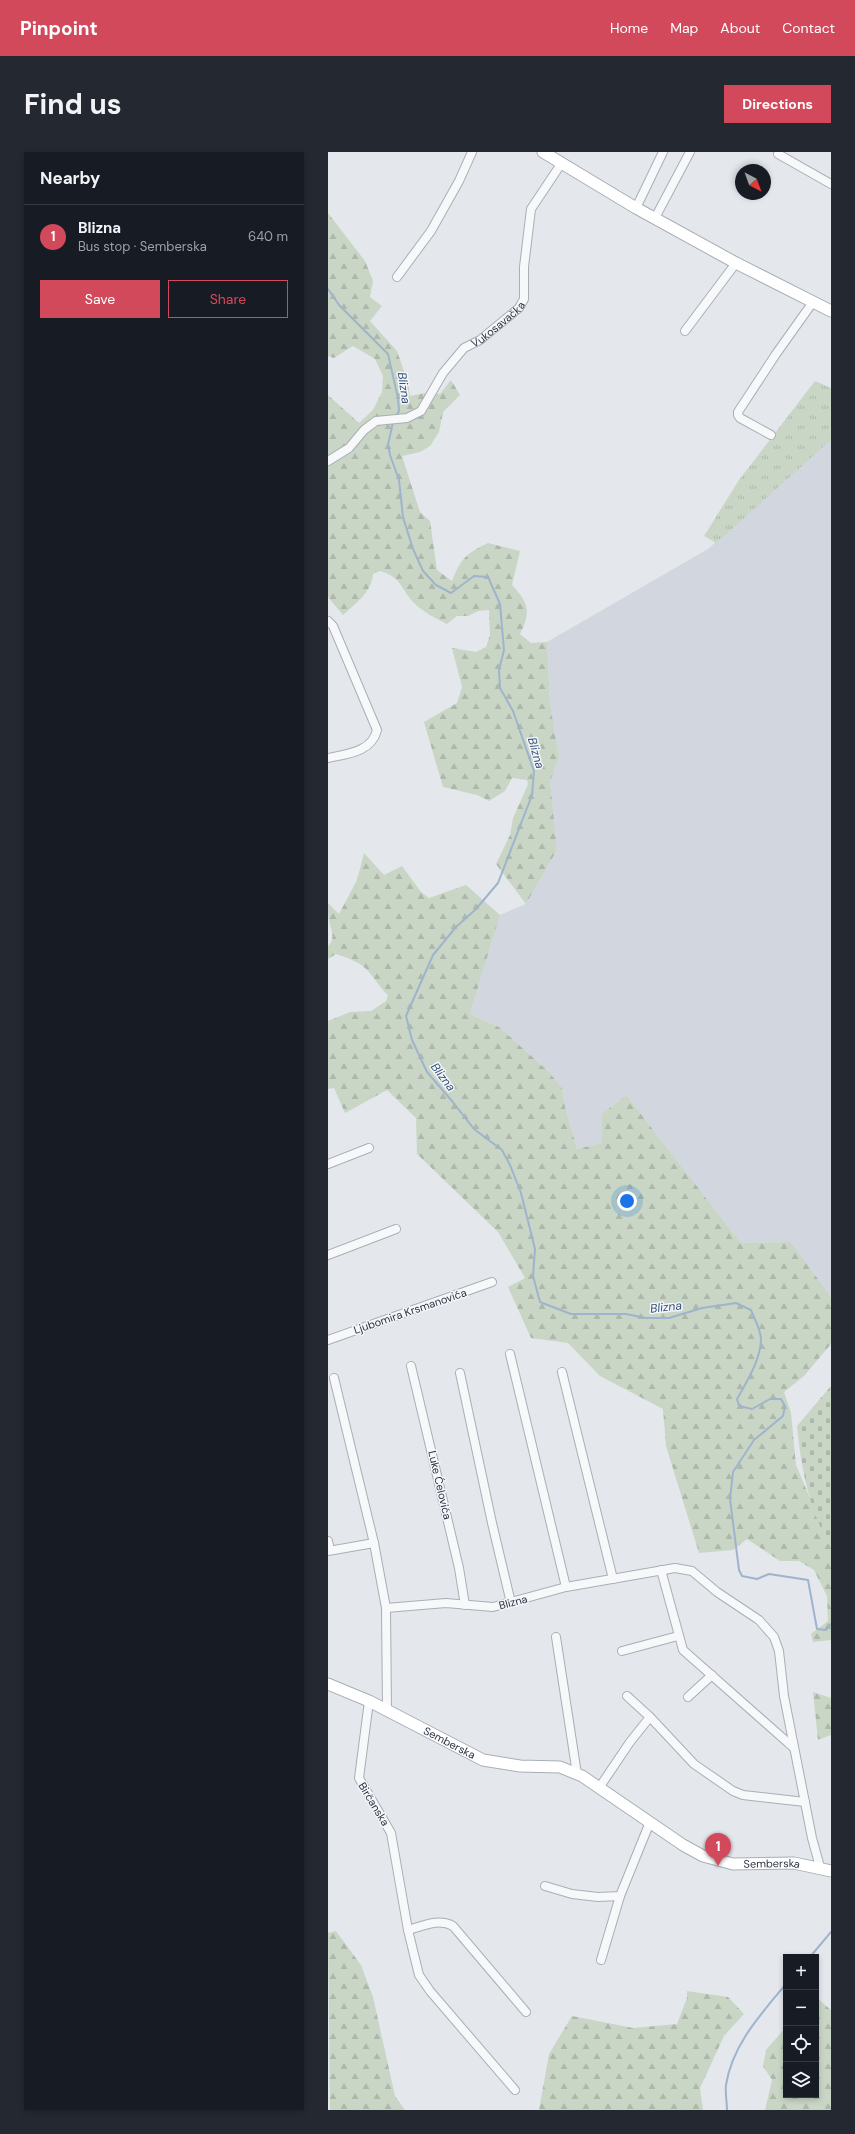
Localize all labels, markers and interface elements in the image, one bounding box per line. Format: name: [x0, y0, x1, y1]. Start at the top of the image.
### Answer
text: Pinpoint: [20, 16, 98, 41]
text: Home: [610, 19, 648, 37]
text: Map: [670, 19, 698, 37]
text: About: [720, 19, 760, 37]
text: Contact: [782, 19, 835, 37]
button: Directions: [724, 85, 831, 123]
text: Find us: [24, 86, 122, 123]
north arrow: [735, 164, 771, 200]
text: Nearby: [40, 167, 100, 189]
text: Blizna: [78, 218, 121, 238]
text: 1: [51, 228, 55, 245]
text: 640 m: [248, 228, 288, 245]
text: Bus stop · Semberska: [78, 238, 207, 255]
button: Save: [40, 280, 160, 318]
button: Share: [168, 280, 288, 318]
street label: Vukosavačka: [469, 299, 528, 350]
water label: Blizna: [394, 371, 414, 405]
water label: Blizna: [524, 735, 548, 771]
water label: Blizna: [427, 1059, 459, 1095]
your location: [617, 1191, 637, 1211]
street label: Ljubomira Krsmanovića: [352, 1285, 468, 1337]
water label: Blizna: [649, 1297, 683, 1317]
street label: Luke Ćelovića: [425, 1449, 455, 1521]
street label: Blizna: [497, 1591, 529, 1613]
street label: Semberska: [421, 1723, 478, 1762]
street label: Birčanska: [355, 1780, 393, 1829]
pin: 1: [705, 1833, 731, 1866]
street label: Semberska: [743, 1856, 801, 1871]
map controls: [783, 1954, 819, 2098]
button: +: [783, 1954, 819, 1990]
button: −: [783, 1990, 819, 2026]
button: locate: [783, 2026, 819, 2062]
button: layers: [783, 2062, 819, 2098]

